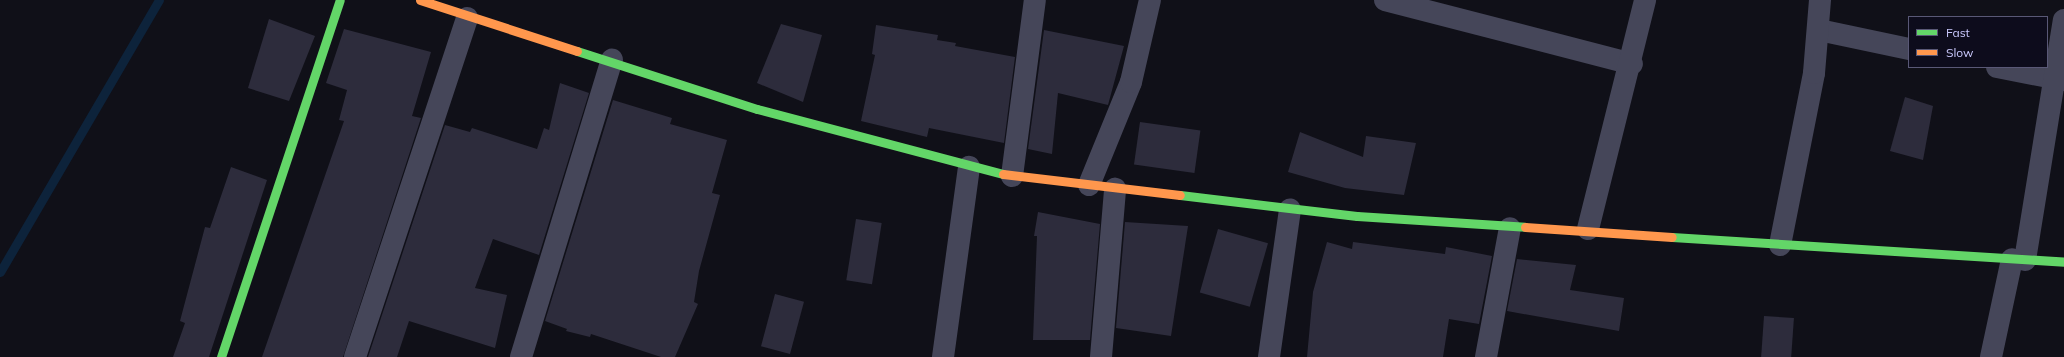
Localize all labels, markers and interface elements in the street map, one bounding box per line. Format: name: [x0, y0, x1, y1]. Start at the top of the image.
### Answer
legend: [1908, 16, 2048, 68]
text: Fast: [1946, 25, 1970, 40]
text: Slow: [1946, 45, 1974, 60]

